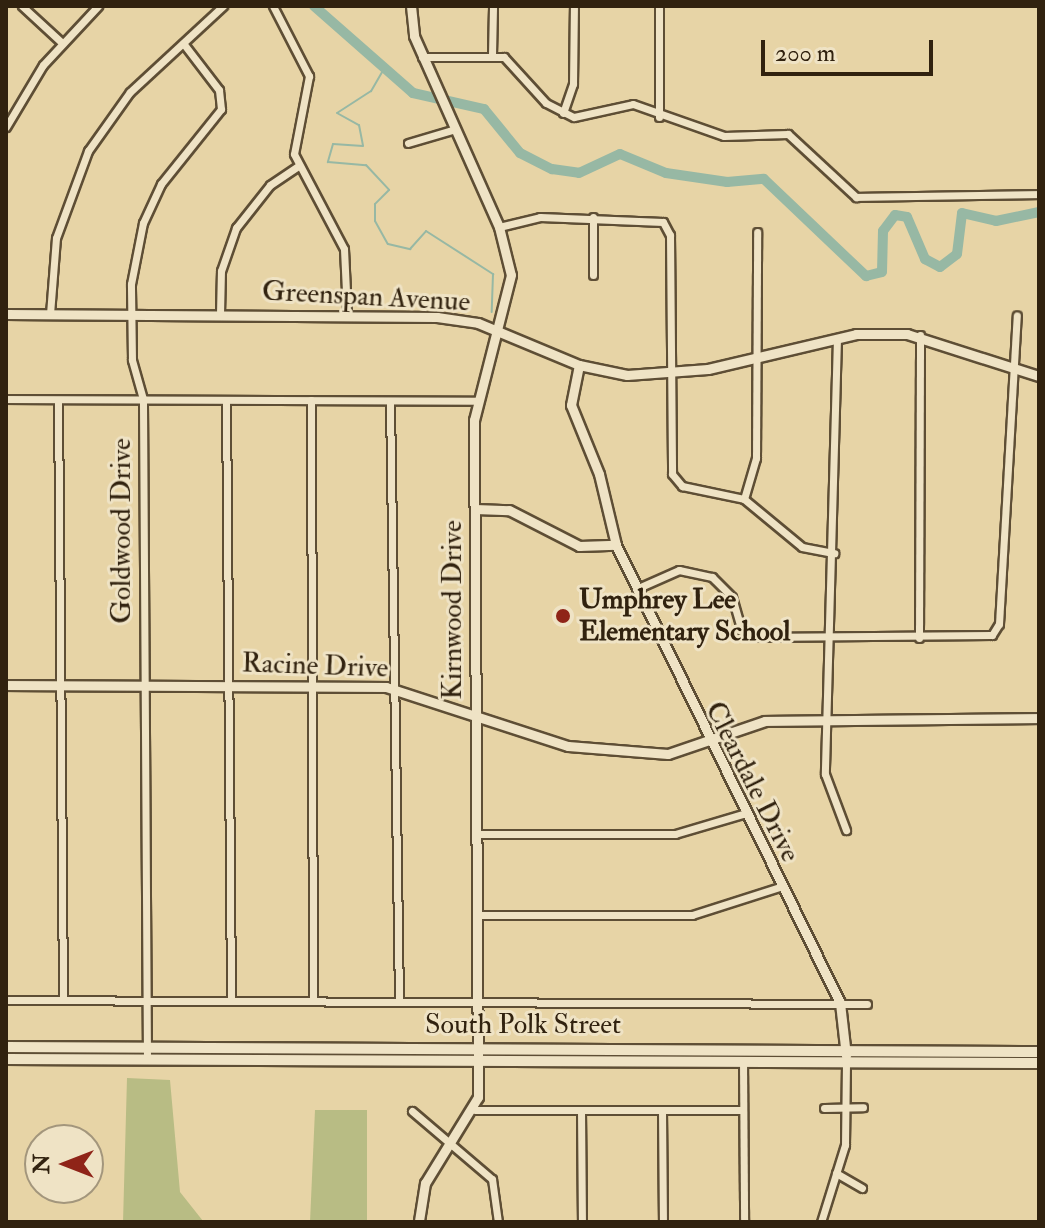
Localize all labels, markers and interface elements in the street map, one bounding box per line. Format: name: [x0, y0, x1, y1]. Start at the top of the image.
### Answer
scale bar: [765, 24, 937, 74]
text: 200 m: [775, 38, 835, 69]
street label: Greenspan Avenue: [261, 275, 471, 319]
street label: Goldwood Drive: [105, 438, 139, 624]
street label: Kirnwood Drive: [436, 520, 470, 700]
place label: Umphrey Lee Elementary School: [579, 583, 790, 649]
marker: Umphrey Lee Elementary School: [554, 607, 572, 625]
street label: Racine Drive: [241, 647, 389, 685]
street label: Cleardale Drive: [697, 696, 807, 868]
street label: South Polk Street: [425, 1008, 621, 1042]
north arrow: [24, 1124, 104, 1204]
text: N: [28, 1154, 56, 1174]

